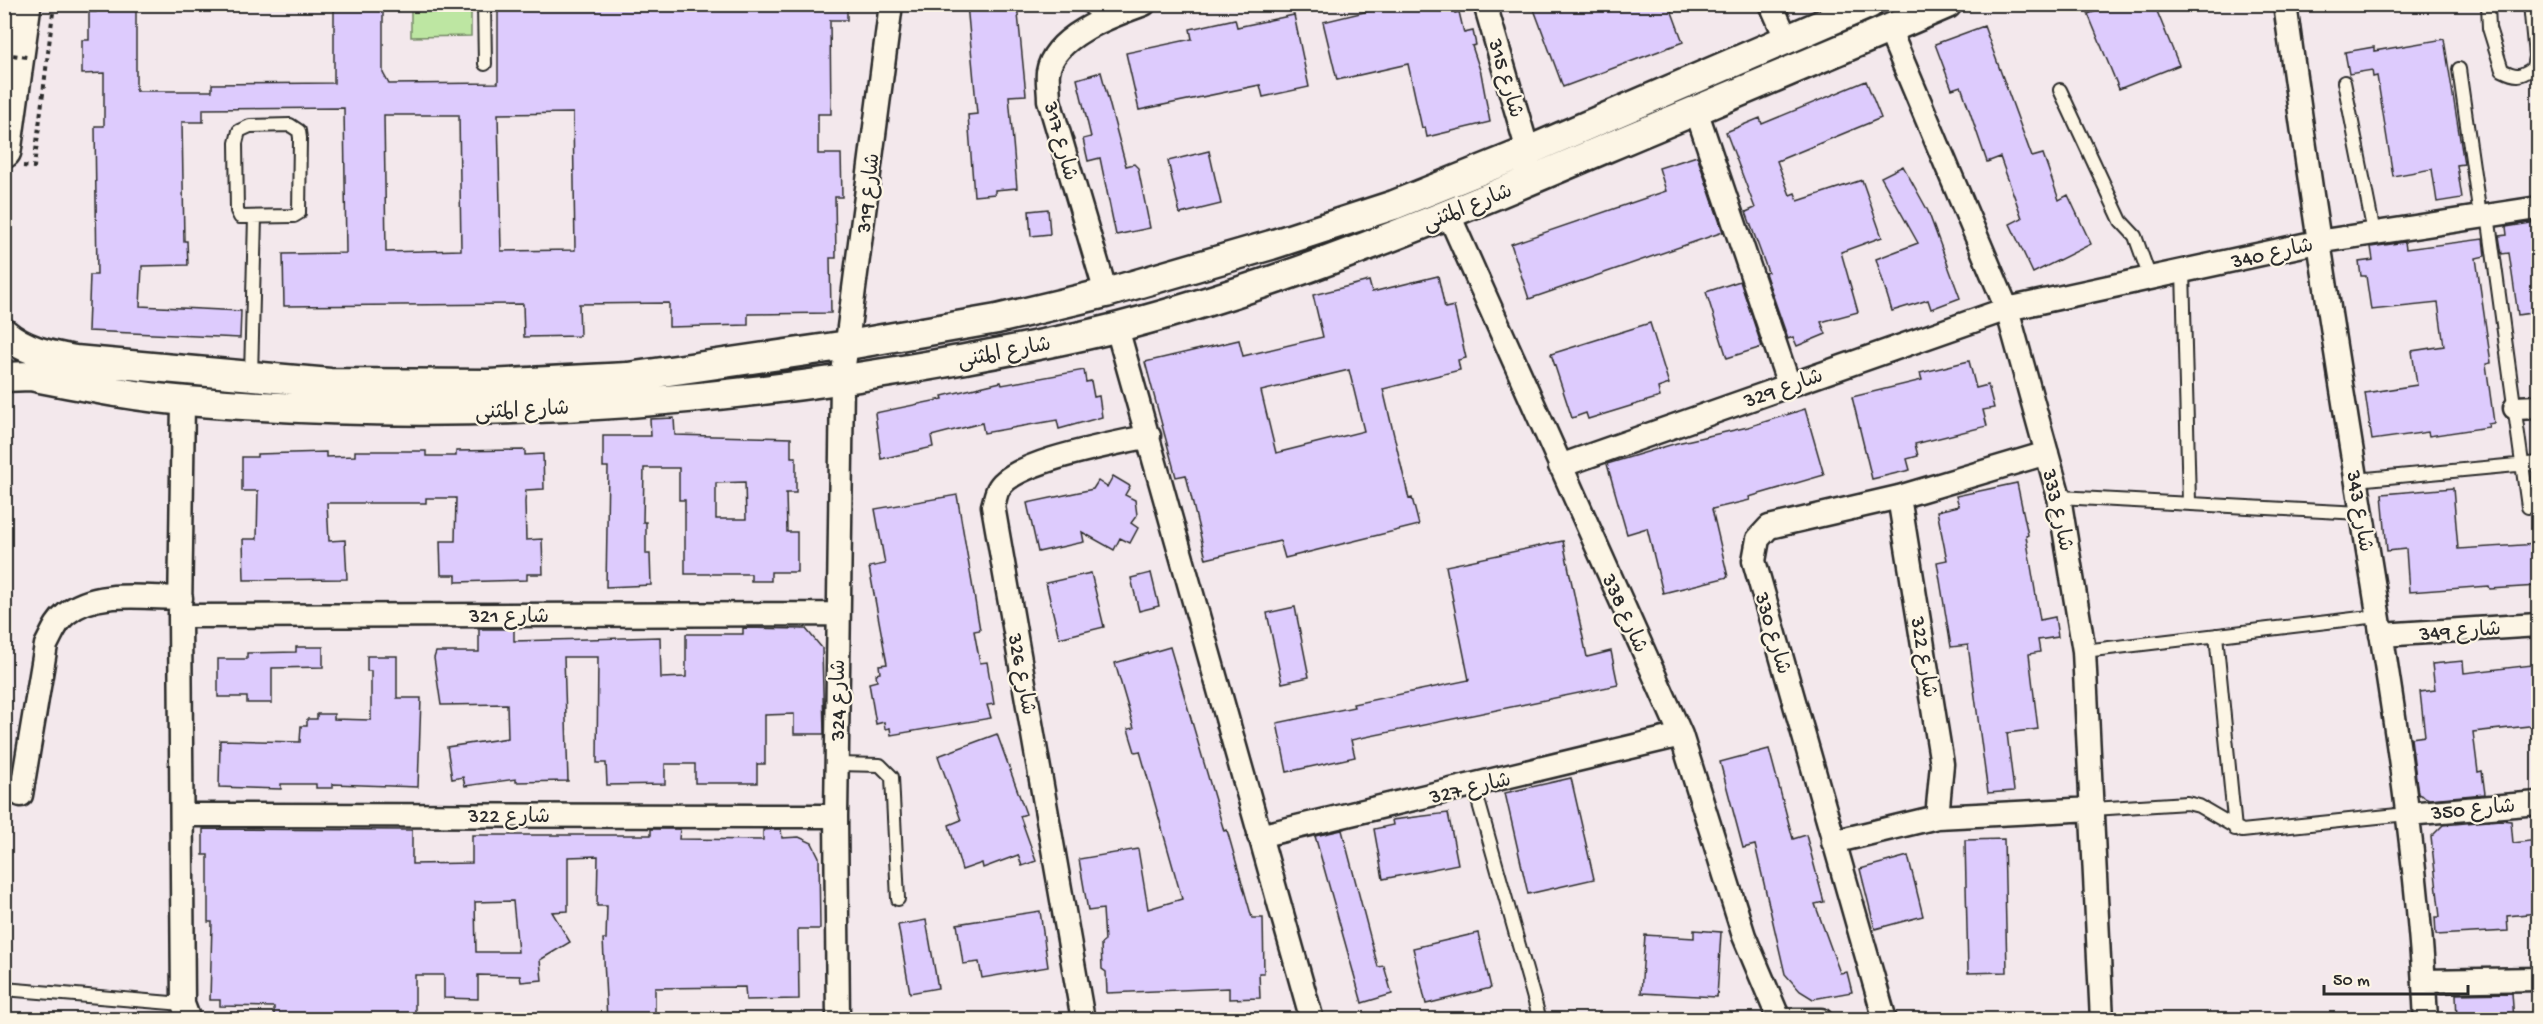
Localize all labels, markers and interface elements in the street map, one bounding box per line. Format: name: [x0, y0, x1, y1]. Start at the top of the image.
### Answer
street label: شارع 315: [1480, 36, 1527, 121]
street label: شارع 317: [1036, 99, 1081, 184]
street label: شارع 319: [853, 152, 888, 236]
street label: شارع المثنى: [1420, 180, 1517, 239]
street label: شارع 340: [2228, 235, 2316, 277]
street label: شارع المثنى: [956, 333, 1053, 376]
street label: شارع 329: [1740, 365, 1827, 416]
street label: شارع المثنى: [474, 398, 570, 427]
street label: شارع 333: [2035, 466, 2076, 554]
street label: شارع 343: [2339, 468, 2376, 554]
street label: شارع 338: [1594, 570, 1651, 658]
street label: شارع 330: [1747, 589, 1794, 678]
street label: شارع 321: [468, 606, 549, 631]
street label: شارع 322: [1903, 614, 1940, 700]
street label: شارع 349: [2418, 618, 2502, 649]
street label: شارع 326: [1000, 631, 1039, 717]
street label: شارع 324: [828, 659, 853, 742]
street label: شارع 327: [1427, 769, 1514, 812]
street label: شارع 350: [2429, 795, 2516, 828]
street label: شارع 322: [467, 806, 550, 831]
scale bar: [2324, 958, 2468, 996]
text: 50 m: [2333, 971, 2370, 992]

